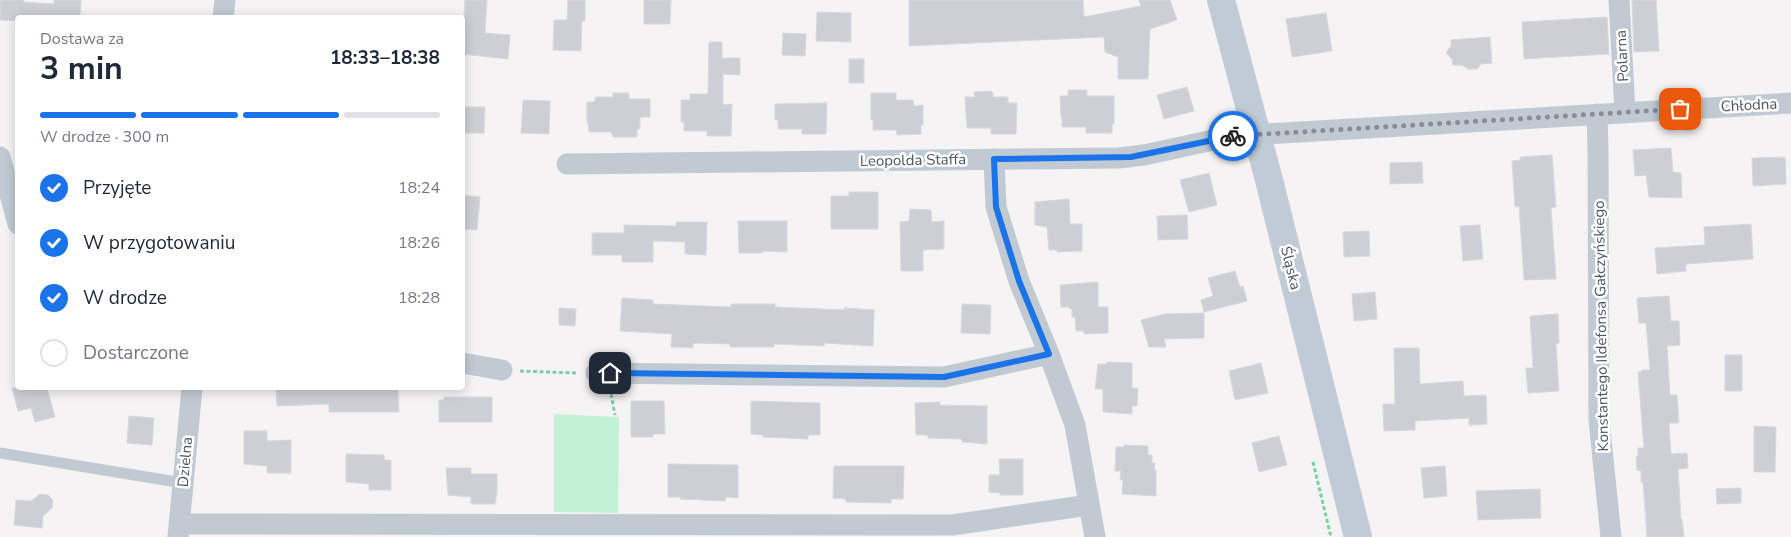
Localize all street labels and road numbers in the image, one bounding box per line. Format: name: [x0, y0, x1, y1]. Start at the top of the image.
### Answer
street label: Polarna: [1611, 30, 1633, 82]
street label: Chłodna: [1720, 94, 1778, 116]
street label: Leopolda Staffa: [860, 149, 966, 171]
street label: Konstantego Ildefonsa Gałczyńskiego: [1589, 200, 1613, 452]
street label: Śląska: [1276, 244, 1307, 292]
street label: Dzielna: [173, 436, 197, 488]

